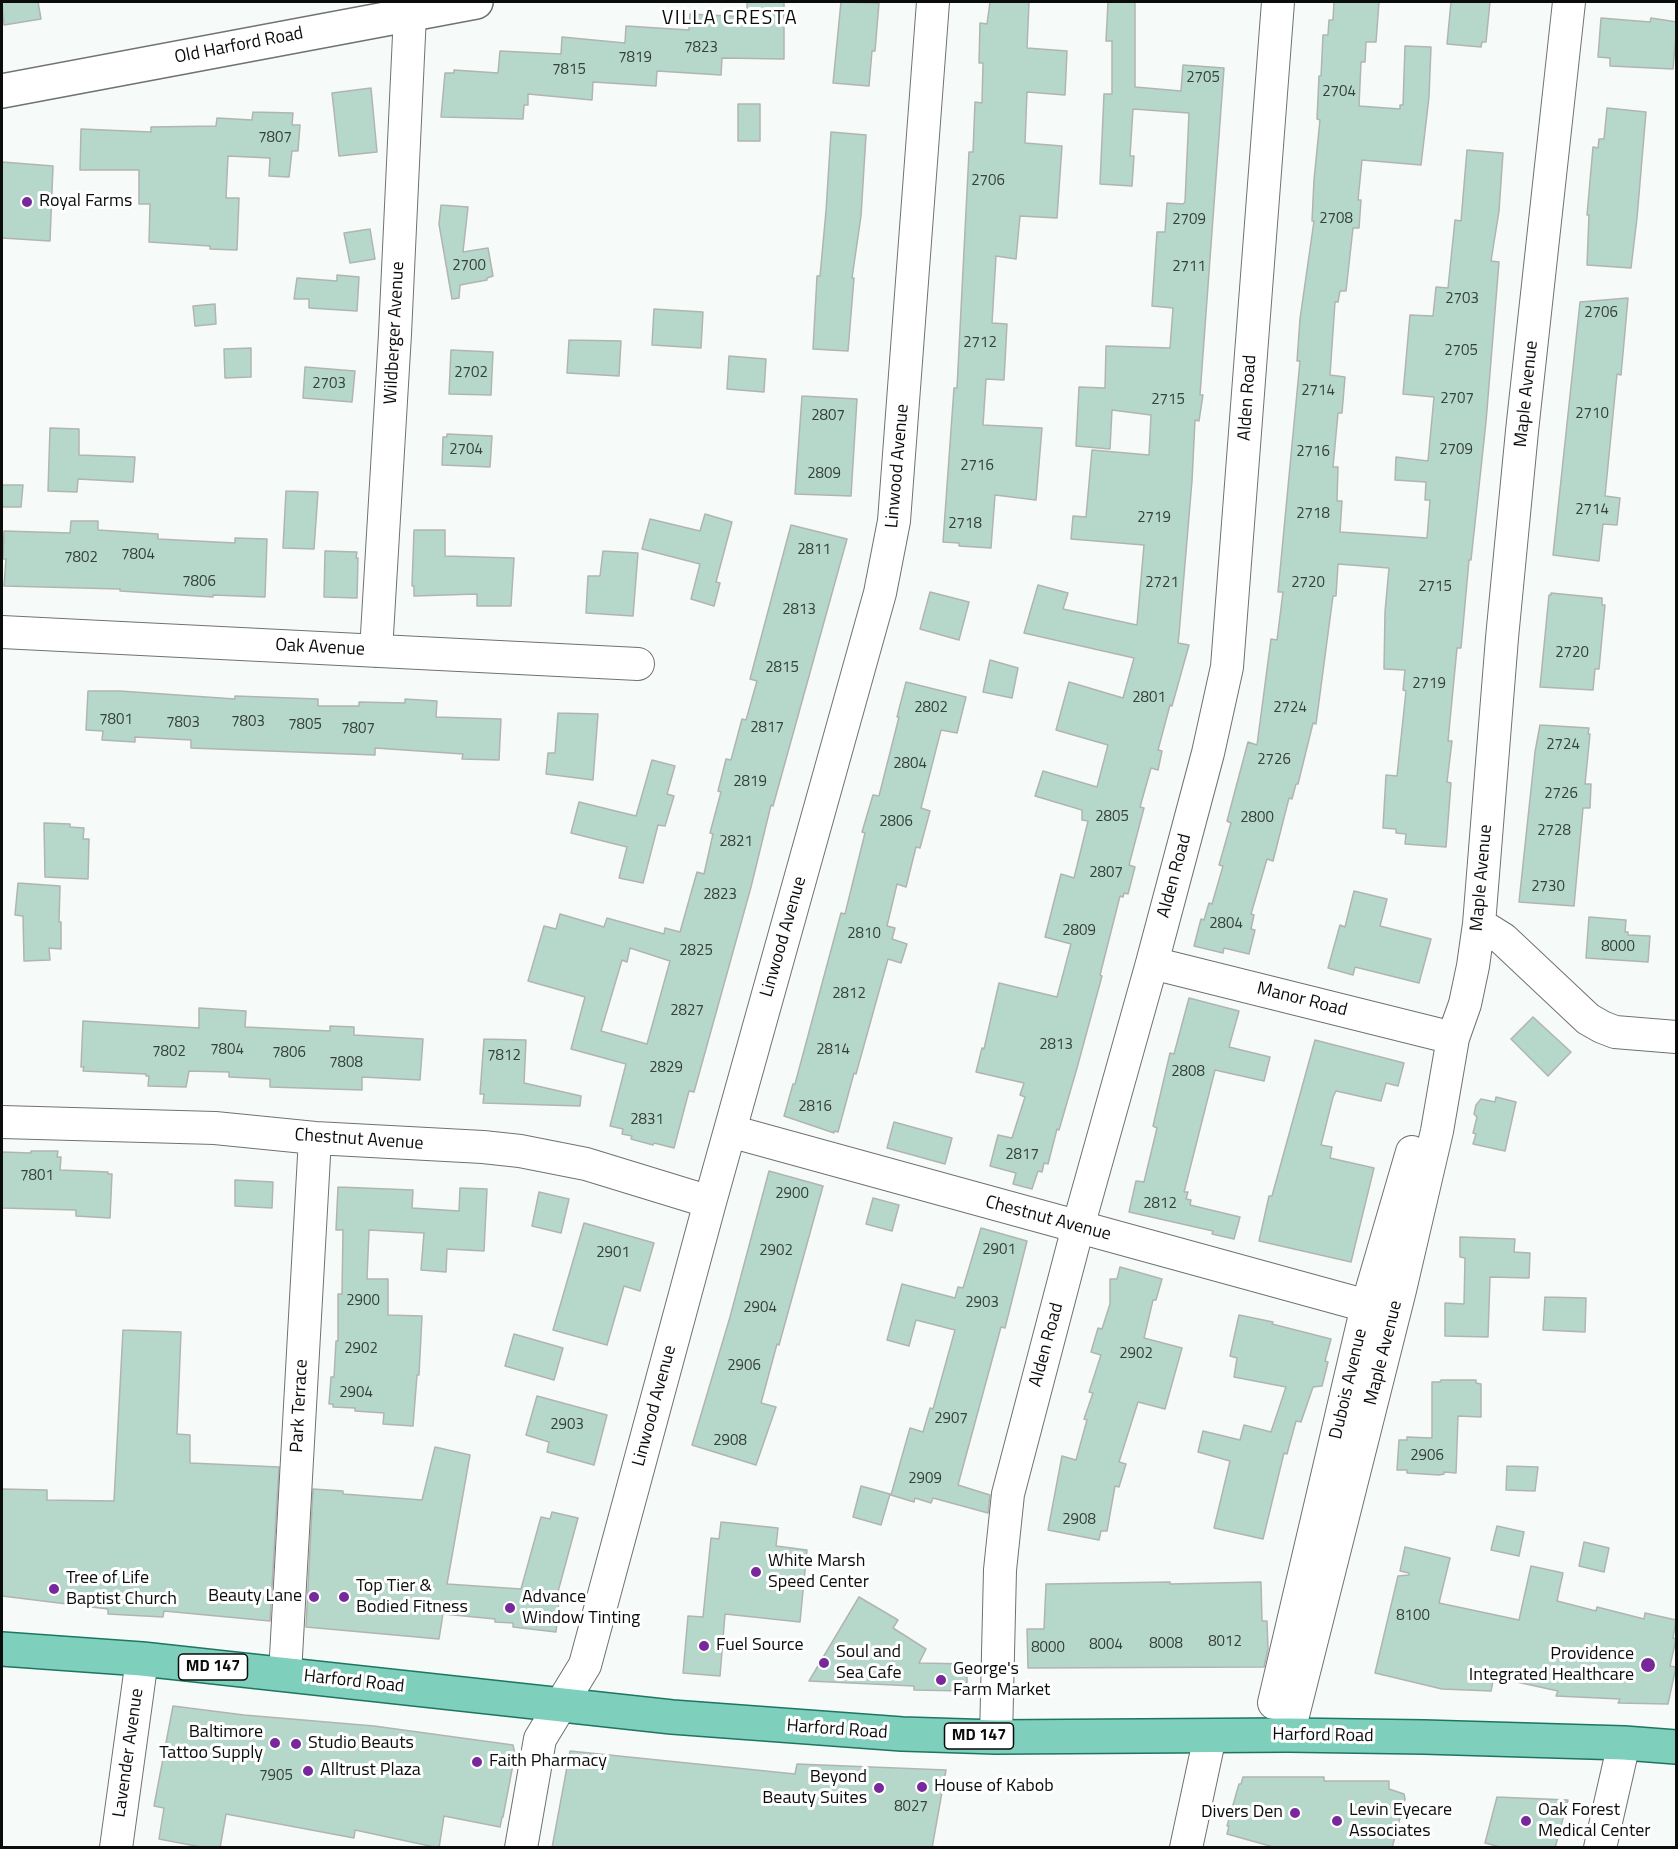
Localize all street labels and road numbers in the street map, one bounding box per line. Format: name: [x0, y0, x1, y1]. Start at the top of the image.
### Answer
street label: Old Harford Road: [173, 23, 305, 69]
street label: Wildberger Avenue: [380, 261, 410, 405]
street label: Maple Avenue: [1511, 340, 1543, 448]
street label: Alden Road: [1234, 354, 1262, 442]
street label: Linwood Avenue: [882, 403, 914, 529]
street label: Oak Avenue: [275, 635, 365, 661]
street label: Maple Avenue: [1467, 824, 1497, 932]
street label: Alden Road: [1153, 832, 1197, 920]
street label: Linwood Avenue: [756, 874, 812, 1000]
street label: Manor Road: [1255, 978, 1349, 1022]
street label: Chestnut Avenue: [294, 1125, 424, 1155]
street label: Chestnut Avenue: [983, 1192, 1113, 1246]
street label: Maple Avenue: [1361, 1298, 1407, 1408]
street label: Alden Road: [1025, 1301, 1069, 1389]
street label: Dubois Avenue: [1326, 1327, 1372, 1441]
street label: Linwood Avenue: [628, 1343, 682, 1469]
street label: Park Terrace: [287, 1359, 313, 1453]
road number: MD 147: [178, 1654, 248, 1680]
street label: Harford Road: [303, 1666, 405, 1698]
street label: Lavender Avenue: [109, 1687, 149, 1819]
street label: Harford Road: [786, 1716, 888, 1744]
road number: MD 147: [944, 1723, 1014, 1749]
street label: Harford Road: [1272, 1724, 1374, 1748]

